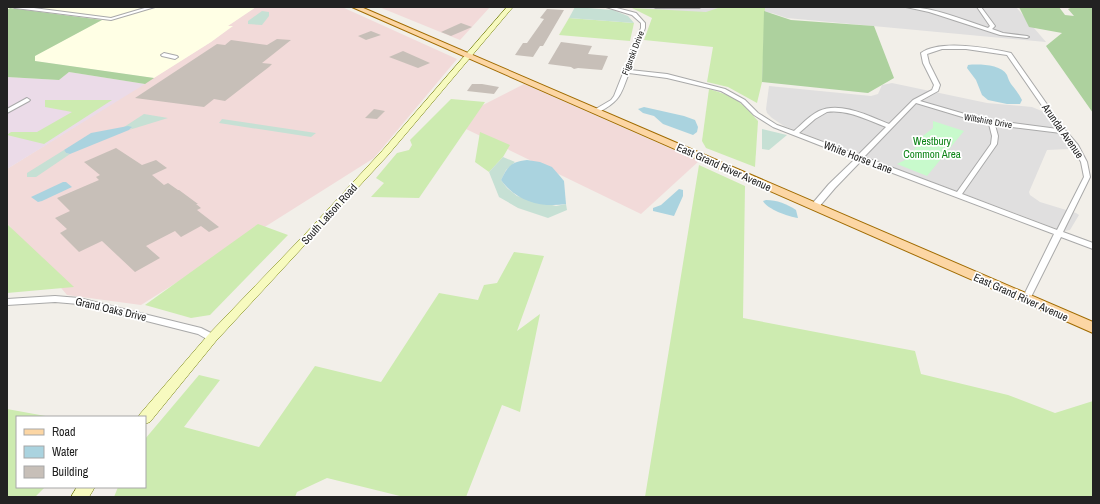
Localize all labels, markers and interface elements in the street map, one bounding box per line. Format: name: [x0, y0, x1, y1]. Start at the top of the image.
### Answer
street label: Figurski Drive: [619, 29, 647, 77]
street label: Arundal Avenue: [1038, 100, 1087, 161]
street label: Wiltshire Drive: [963, 111, 1013, 131]
park label: Westbury Common Area: [903, 134, 961, 161]
street label: White Horse Lane: [822, 137, 894, 177]
street label: East Grand River Avenue: [674, 140, 774, 194]
street label: South Latson Road: [298, 181, 360, 247]
street label: East Grand River Avenue: [971, 270, 1071, 324]
street label: Grand Oaks Drive: [74, 294, 148, 324]
legend: [16, 416, 146, 488]
text: Road: [52, 424, 76, 440]
text: Water: [52, 444, 79, 460]
text: Building: [52, 464, 89, 480]

